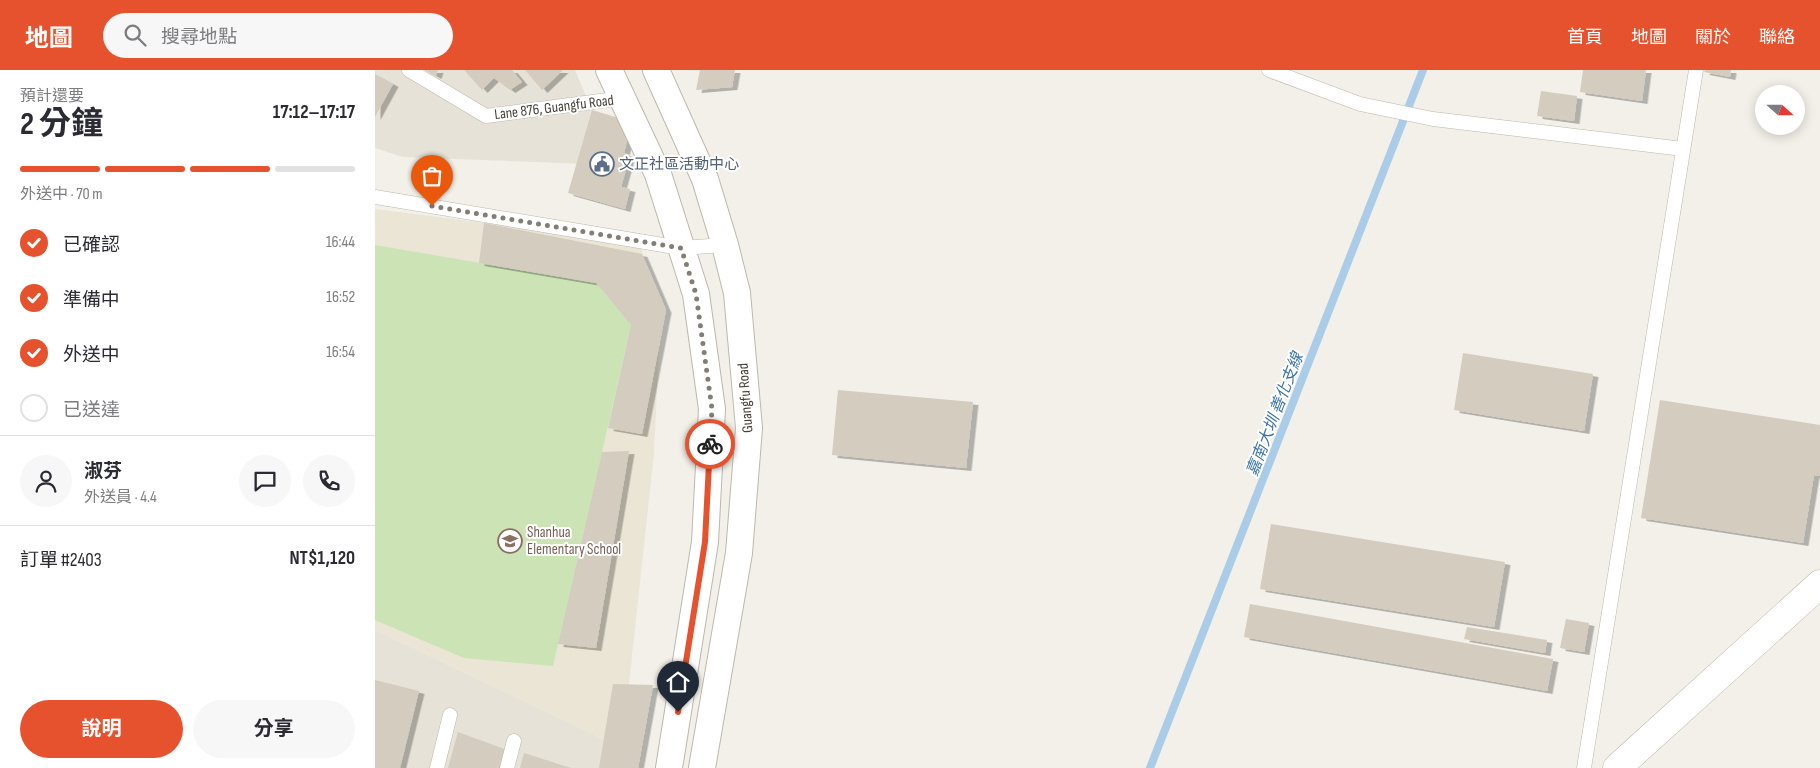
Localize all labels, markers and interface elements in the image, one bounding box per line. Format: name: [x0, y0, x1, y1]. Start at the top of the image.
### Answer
search box: [103, 13, 453, 58]
icon: search: [121, 21, 149, 49]
text: 地圖: [25, 24, 73, 53]
text: 搜尋地點: [161, 26, 237, 49]
text: 首頁: [1567, 27, 1603, 48]
text: 地圖: [1631, 27, 1667, 48]
text: 關於: [1695, 27, 1731, 48]
text: 聯絡: [1759, 27, 1795, 48]
north arrow: [1755, 85, 1805, 135]
map controls: [1755, 85, 1805, 135]
text: 預計還要: [20, 87, 84, 106]
street label: Lane 876, Guangfu Road: [493, 91, 615, 124]
text: 17:12–17:17: [273, 101, 355, 124]
text: 2 分鐘: [20, 105, 103, 144]
public building icon: 文正社區活動中心: [589, 151, 615, 177]
pin: [411, 155, 453, 206]
place label: 文正社區活動中心: [619, 155, 739, 174]
icon: bag: [418, 162, 446, 190]
text: 外送中 · 70 m: [20, 185, 103, 204]
icon: check: [20, 229, 48, 257]
text: 16:44: [326, 233, 355, 252]
text: 已確認: [63, 234, 120, 257]
icon: check: [20, 284, 48, 312]
text: 16:52: [326, 288, 355, 307]
text: 準備中: [63, 289, 120, 312]
icon: check: [20, 339, 48, 367]
text: 16:54: [326, 343, 355, 362]
text: 外送中: [63, 344, 120, 367]
water label: 嘉南大圳 善化支線: [1243, 348, 1308, 479]
street label: Guangfu Road: [734, 362, 757, 434]
text: 已送達: [63, 399, 120, 422]
courier: [685, 419, 735, 469]
icon: bike: [696, 430, 724, 458]
button: person: [20, 455, 72, 507]
button: chat: [239, 455, 291, 507]
button: phone: [303, 455, 355, 507]
text: 淑芬: [84, 460, 122, 483]
text: 外送員 · 4.4: [84, 488, 157, 507]
place label: Shanhua Elementary School: [527, 523, 621, 559]
school or university icon: Shanhua Elementary School: [497, 528, 523, 554]
text: NT$1,120: [289, 547, 355, 570]
text: 訂單 #2403: [20, 549, 102, 572]
pin: [657, 661, 699, 712]
icon: home: [664, 668, 692, 696]
button: 說明: [20, 700, 183, 758]
button: 分享: [193, 700, 355, 758]

